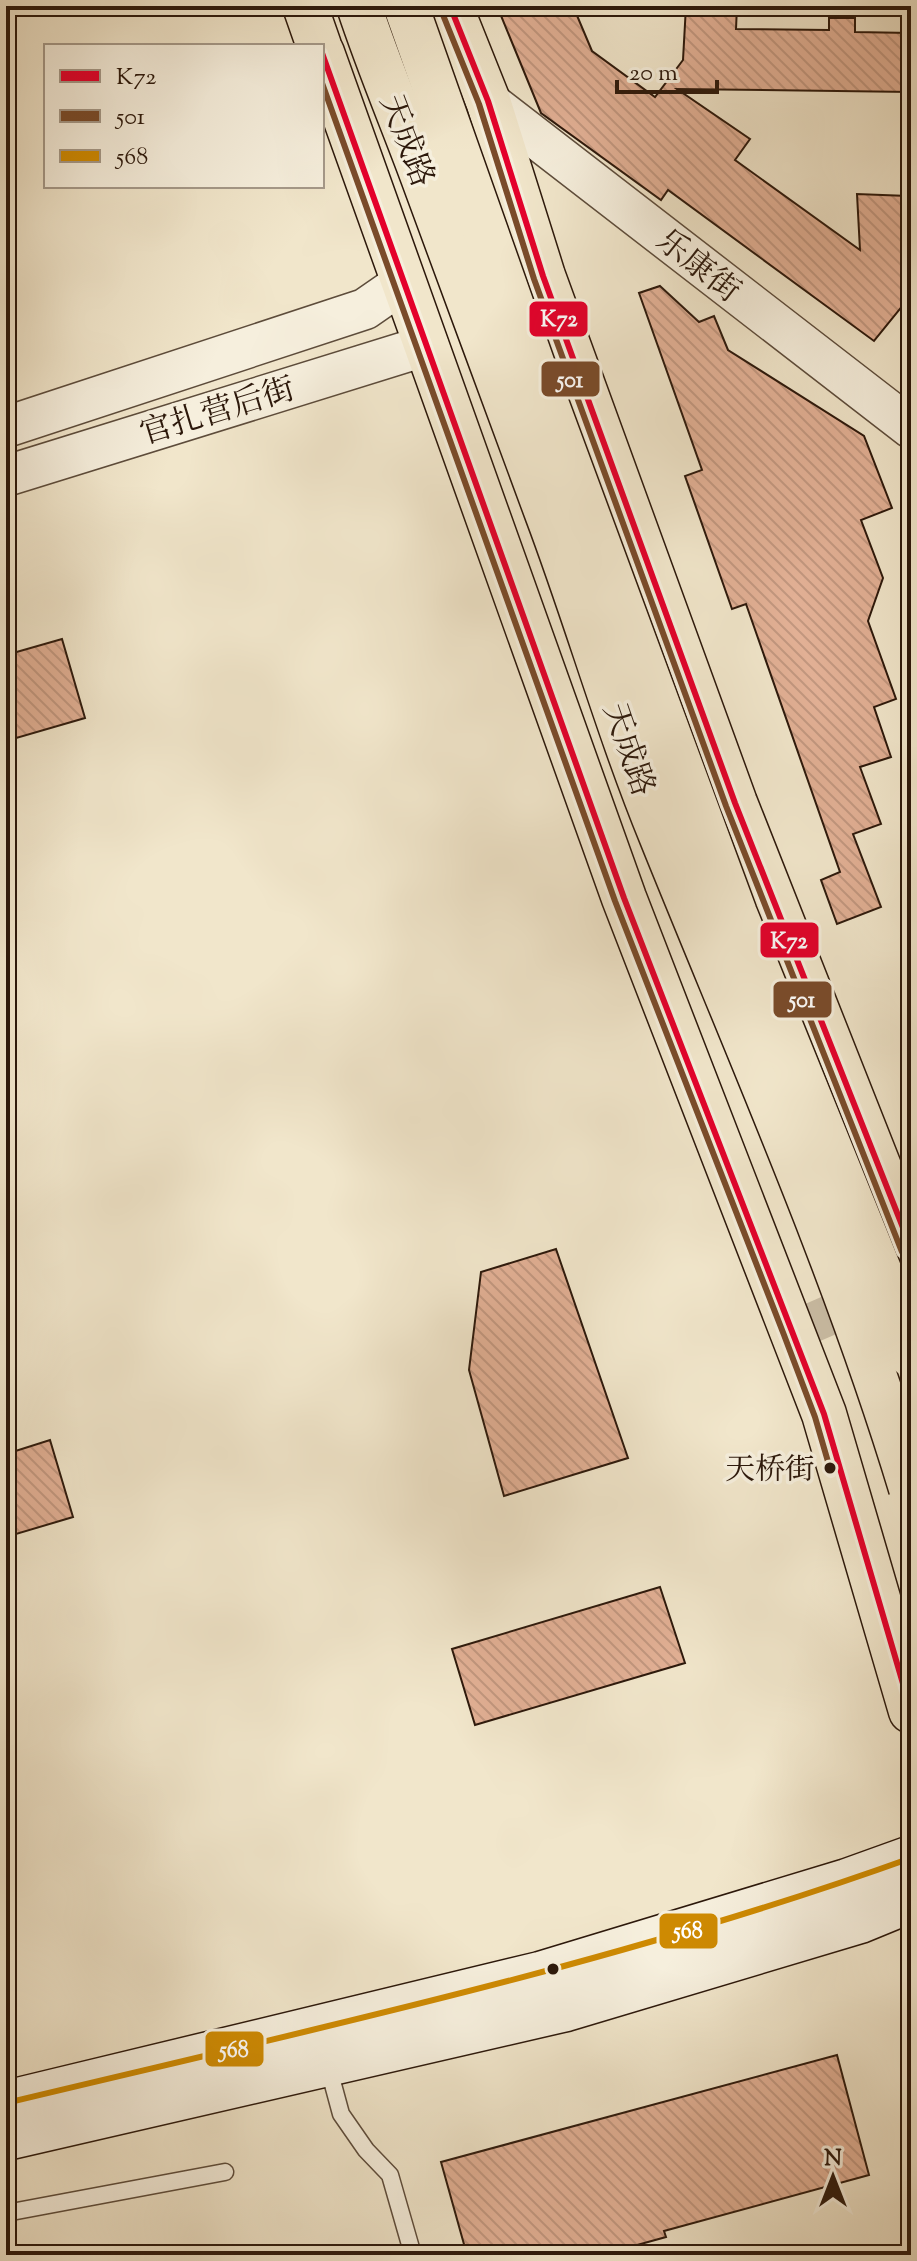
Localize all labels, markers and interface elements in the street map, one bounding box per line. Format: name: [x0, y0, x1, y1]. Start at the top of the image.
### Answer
legend: [44, 44, 324, 188]
scale bar: [617, 44, 717, 94]
text: 20 m: [629, 57, 678, 91]
text: K72: [116, 61, 156, 95]
street label: 天成路: [367, 88, 444, 194]
text: 501: [114, 101, 145, 135]
text: 568: [114, 141, 148, 175]
street label: 乐康街: [645, 220, 749, 315]
line badge: K72: [528, 300, 589, 338]
text: K72: [540, 305, 578, 337]
line badge: 501: [540, 360, 601, 398]
text: 501: [555, 366, 584, 398]
street label: 官扎营后街: [135, 367, 301, 458]
street label: 天成路: [590, 697, 665, 803]
line badge: K72: [759, 921, 820, 959]
text: K72: [770, 927, 808, 959]
line badge: 501: [772, 980, 833, 1019]
text: 501: [787, 986, 816, 1018]
place label: 天桥街: [725, 1450, 815, 1493]
marker: 天桥街: [822, 1460, 838, 1476]
line badge: 568: [658, 1912, 719, 1950]
text: 568: [671, 1917, 703, 1949]
unlabelled marker: [545, 1961, 561, 1977]
line badge: 568: [204, 2030, 265, 2068]
text: 568: [217, 2036, 249, 2068]
north arrow: [793, 2137, 873, 2217]
text: N: [824, 2144, 842, 2176]

